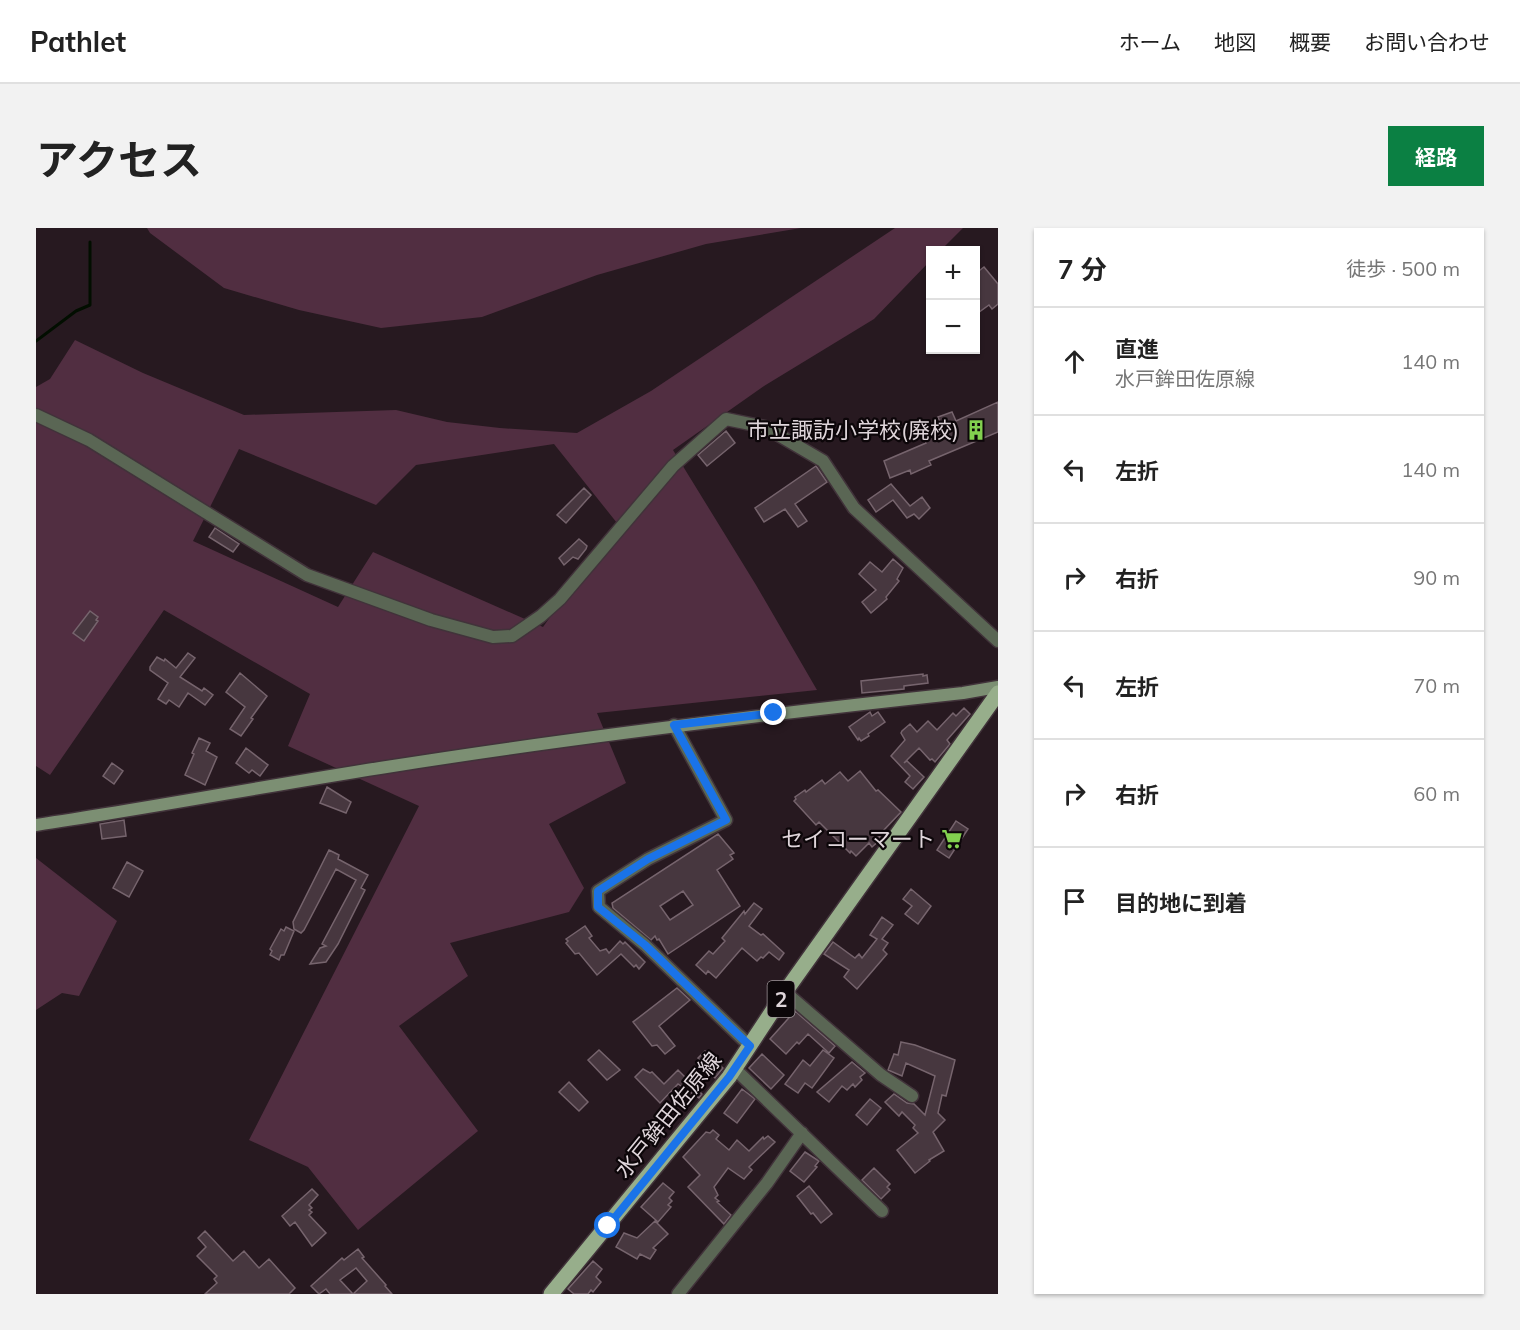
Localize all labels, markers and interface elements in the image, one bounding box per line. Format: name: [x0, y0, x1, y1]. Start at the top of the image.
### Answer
text: Pathlet: [30, 24, 126, 59]
text: ホーム: [1119, 29, 1181, 55]
text: 地図: [1214, 29, 1256, 55]
text: 概要: [1289, 29, 1331, 55]
text: お問い合わせ: [1364, 29, 1490, 55]
button: 経路: [1388, 126, 1484, 186]
text: アクセス: [36, 133, 202, 186]
map controls: [926, 246, 980, 354]
button: +: [926, 246, 980, 300]
text: 7 分: [1058, 253, 1107, 286]
text: 徒歩 · 500 m: [1346, 256, 1460, 281]
button: −: [926, 300, 980, 354]
text: 直進: [1115, 335, 1159, 363]
icon: ahead: [1058, 345, 1091, 378]
text: 140 m: [1401, 349, 1460, 374]
text: 水戸鉾田佐原線: [1115, 366, 1255, 391]
place label: 市立諏訪小学校(廃校): [747, 416, 959, 444]
building icon: 市立諏訪小学校(廃校): [964, 418, 988, 442]
icon: left: [1058, 453, 1091, 486]
text: 左折: [1115, 457, 1159, 485]
text: 140 m: [1401, 457, 1460, 482]
icon: right: [1058, 561, 1091, 594]
text: 右折: [1115, 565, 1159, 593]
text: 90 m: [1413, 565, 1460, 590]
icon: left: [1058, 669, 1091, 702]
text: 左折: [1115, 673, 1159, 701]
text: 70 m: [1413, 673, 1460, 698]
route end: [760, 699, 786, 725]
icon: right: [1058, 777, 1091, 810]
text: 右折: [1115, 781, 1159, 809]
text: 60 m: [1413, 781, 1460, 806]
place label: セイコーマート: [781, 825, 935, 853]
supermarket icon: セイコーマート: [940, 827, 964, 851]
icon: arrive: [1058, 885, 1091, 918]
text: 目的地に到着: [1115, 889, 1247, 917]
road number: 2: [768, 981, 794, 1017]
street label: 水戸鉾田佐原線: [609, 1046, 727, 1184]
route start: [594, 1212, 620, 1238]

